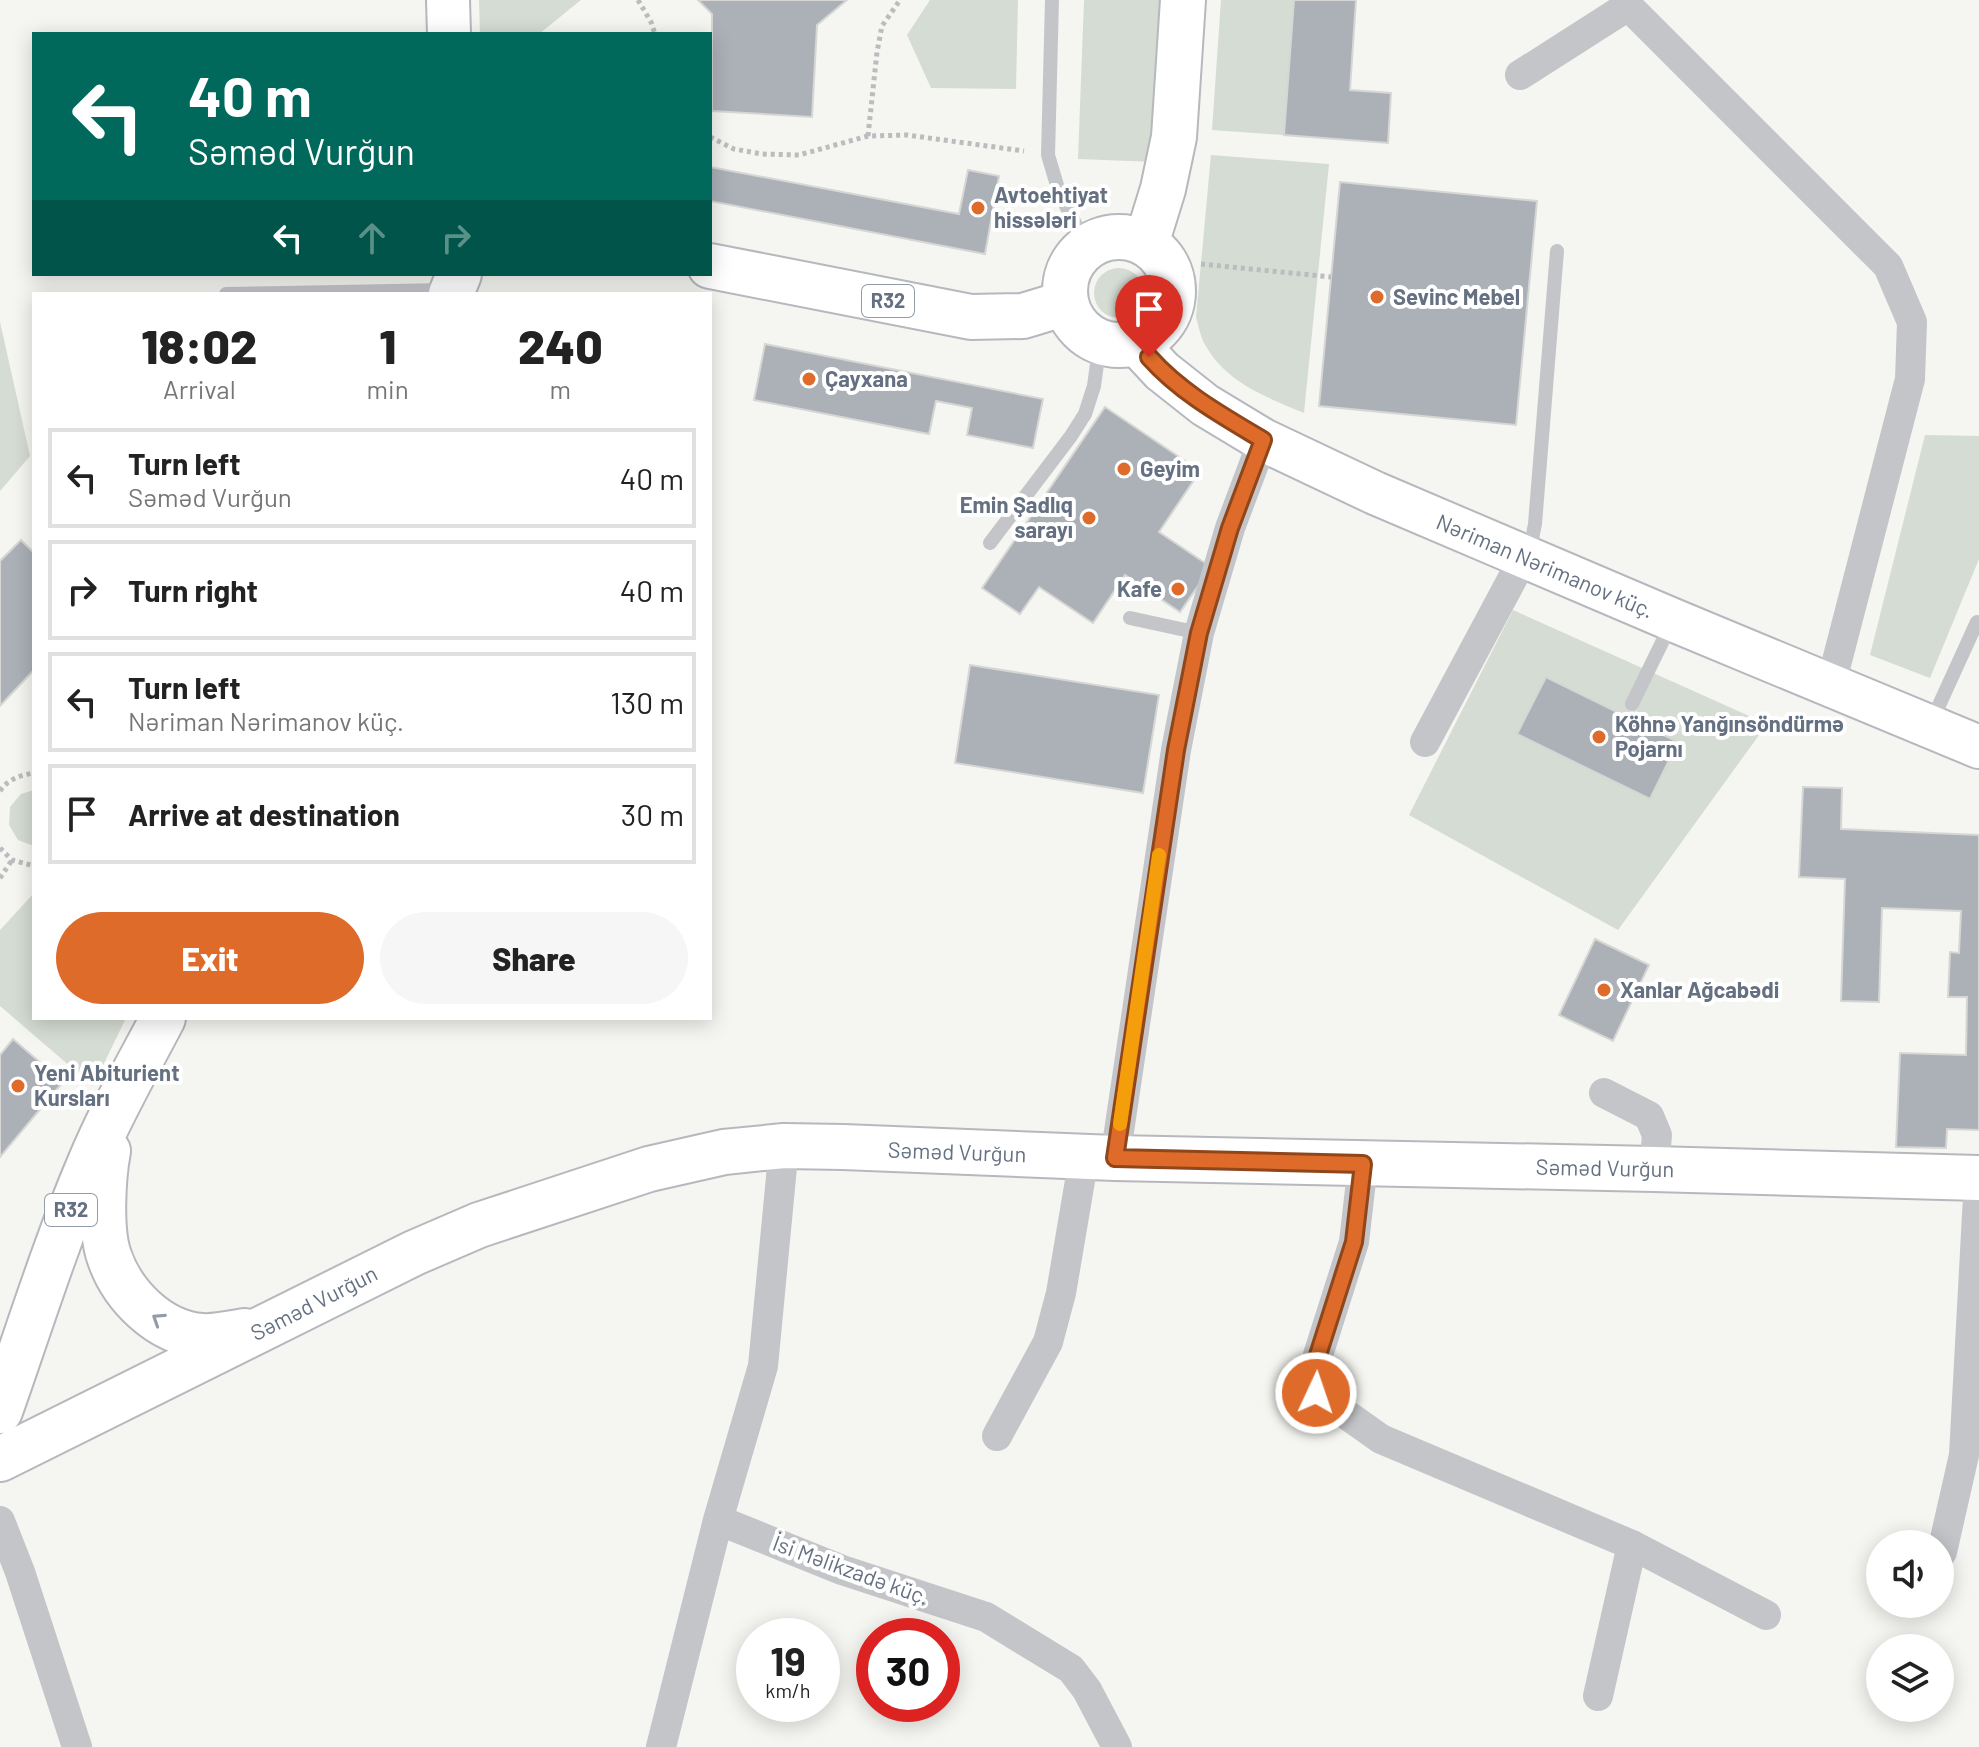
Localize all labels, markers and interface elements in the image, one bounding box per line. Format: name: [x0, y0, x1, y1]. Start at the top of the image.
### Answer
text: 40 m: [188, 61, 312, 128]
icon: left: [56, 64, 160, 168]
text: Səməd Vurğun: [188, 129, 415, 172]
place label: Avtoehtiyat hissələri: [994, 181, 1108, 232]
marker: Avtoehtiyat hissələri: [969, 199, 987, 217]
icon: left: [266, 216, 310, 260]
icon: ahead: [350, 216, 394, 260]
icon: right: [434, 216, 478, 260]
pin: [1115, 275, 1183, 357]
place label: Sevinc Mebel: [1393, 283, 1520, 309]
road number: R32: [862, 285, 914, 317]
icon: arrive: [1127, 287, 1171, 331]
marker: Sevinc Mebel: [1368, 288, 1386, 306]
text: 18:02: [141, 316, 257, 374]
text: 1: [379, 316, 396, 374]
text: 240: [518, 316, 603, 374]
place label: Çayxana: [825, 365, 908, 391]
marker: Çayxana: [800, 370, 818, 388]
text: Arrival: [163, 373, 236, 404]
text: min: [367, 373, 409, 404]
text: m: [550, 373, 571, 404]
text: Turn left: [128, 445, 241, 481]
place label: Geyim: [1140, 455, 1200, 481]
icon: left: [60, 456, 104, 500]
text: 40 m: [620, 460, 684, 496]
marker: Geyim: [1115, 460, 1133, 478]
text: Səməd Vurğun: [128, 481, 292, 512]
place label: Emin Şadlıq sarayı: [960, 491, 1073, 542]
street label: Nəriman Nərimanov küç.: [1433, 507, 1658, 623]
marker: Emin Şadlıq sarayı: [1080, 509, 1098, 527]
icon: right: [60, 568, 104, 612]
text: Turn right: [128, 572, 258, 608]
text: 40 m: [620, 572, 684, 608]
place label: Kafe: [1117, 575, 1162, 601]
marker: Kafe: [1169, 580, 1187, 598]
text: Turn left: [128, 669, 241, 705]
icon: left: [60, 680, 104, 724]
text: 130 m: [610, 684, 684, 720]
text: Nəriman Nərimanov küç.: [128, 705, 404, 736]
place label: Köhnə Yanğınsöndürmə Pojarnı: [1615, 710, 1844, 761]
marker: Köhnə Yanğınsöndürmə Pojarnı: [1590, 728, 1608, 746]
icon: arrive: [60, 792, 104, 836]
text: Arrive at destination: [128, 796, 400, 832]
text: 30 m: [621, 796, 684, 832]
button: Exit: [56, 912, 364, 1004]
button: Share: [380, 912, 688, 1004]
place label: Xanlar Ağcabədi: [1620, 976, 1779, 1002]
marker: Xanlar Ağcabədi: [1595, 981, 1613, 999]
place label: Yeni Abiturient Kursları: [34, 1059, 180, 1110]
marker: Yeni Abiturient Kursları: [9, 1077, 27, 1095]
street label: Səməd Vurğun: [887, 1136, 1027, 1166]
street label: Səməd Vurğun: [1535, 1153, 1675, 1181]
road number: R32: [45, 1194, 97, 1226]
street label: Səməd Vurğun: [246, 1259, 381, 1345]
one-way arrow: [152, 1314, 167, 1329]
position arrow: [1274, 1351, 1358, 1435]
street label: İsi Məlikzadə küç.: [770, 1529, 933, 1609]
map controls: [1866, 1530, 1954, 1722]
button: sound: [1866, 1530, 1954, 1618]
speed limit sign: 30: [856, 1618, 960, 1722]
button: layers: [1866, 1634, 1954, 1722]
text: 19: [770, 1636, 806, 1684]
text: km/h: [765, 1678, 811, 1702]

